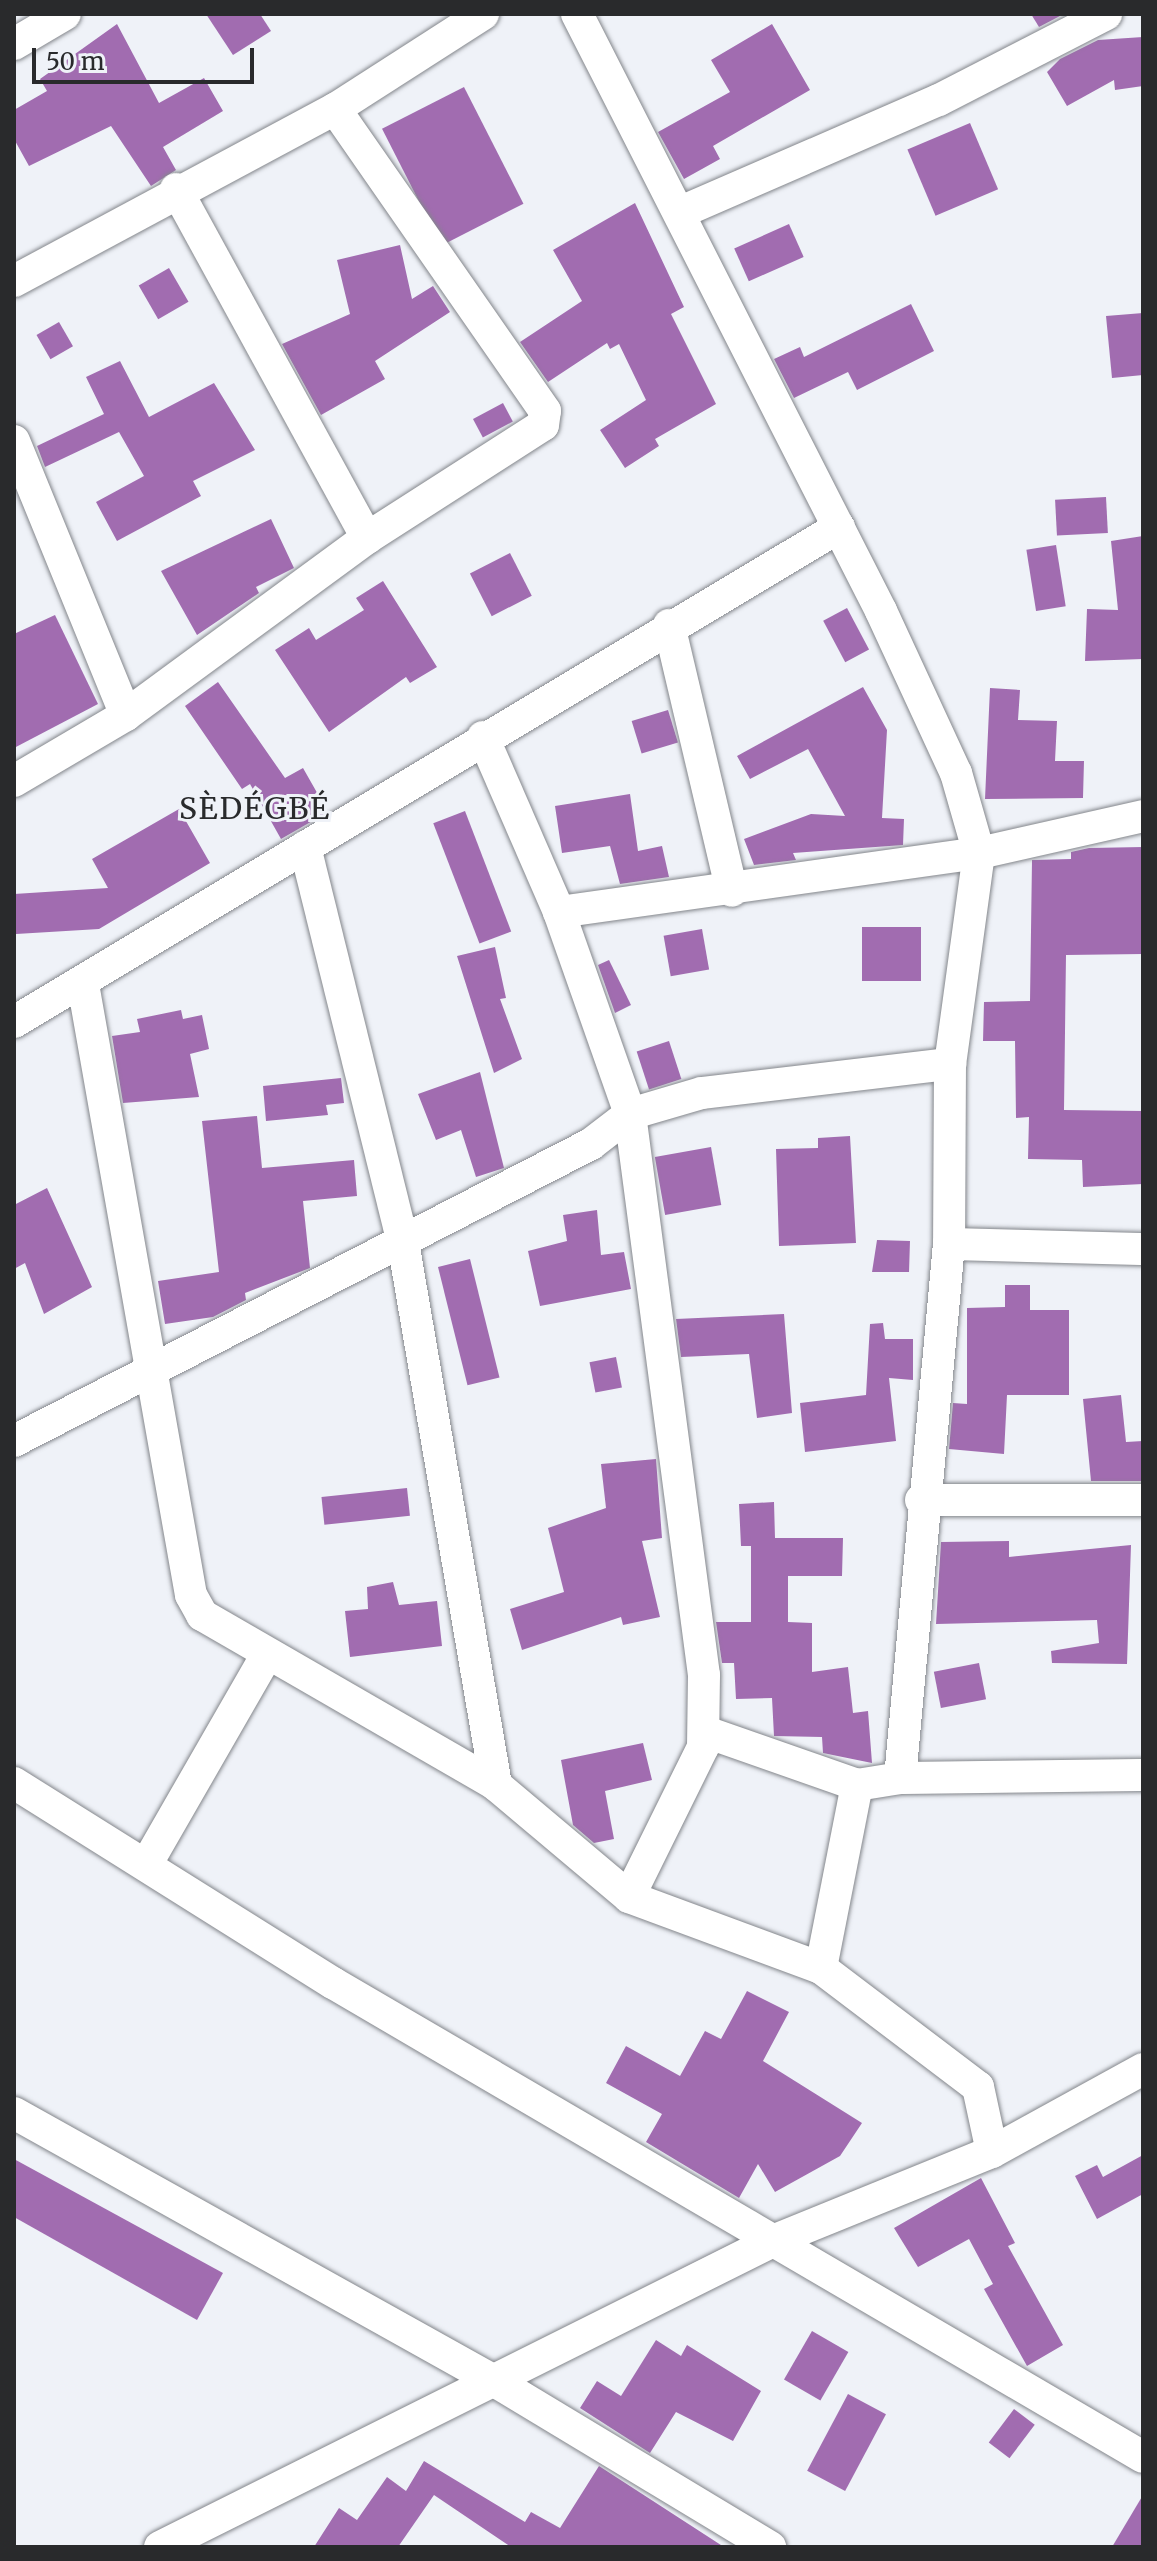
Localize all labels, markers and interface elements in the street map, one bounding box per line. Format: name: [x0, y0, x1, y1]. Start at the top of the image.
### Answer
scale bar: [36, 32, 258, 82]
text: 50 m: [46, 46, 105, 77]
district label: SÈDÉGBÉ: [179, 790, 331, 826]

